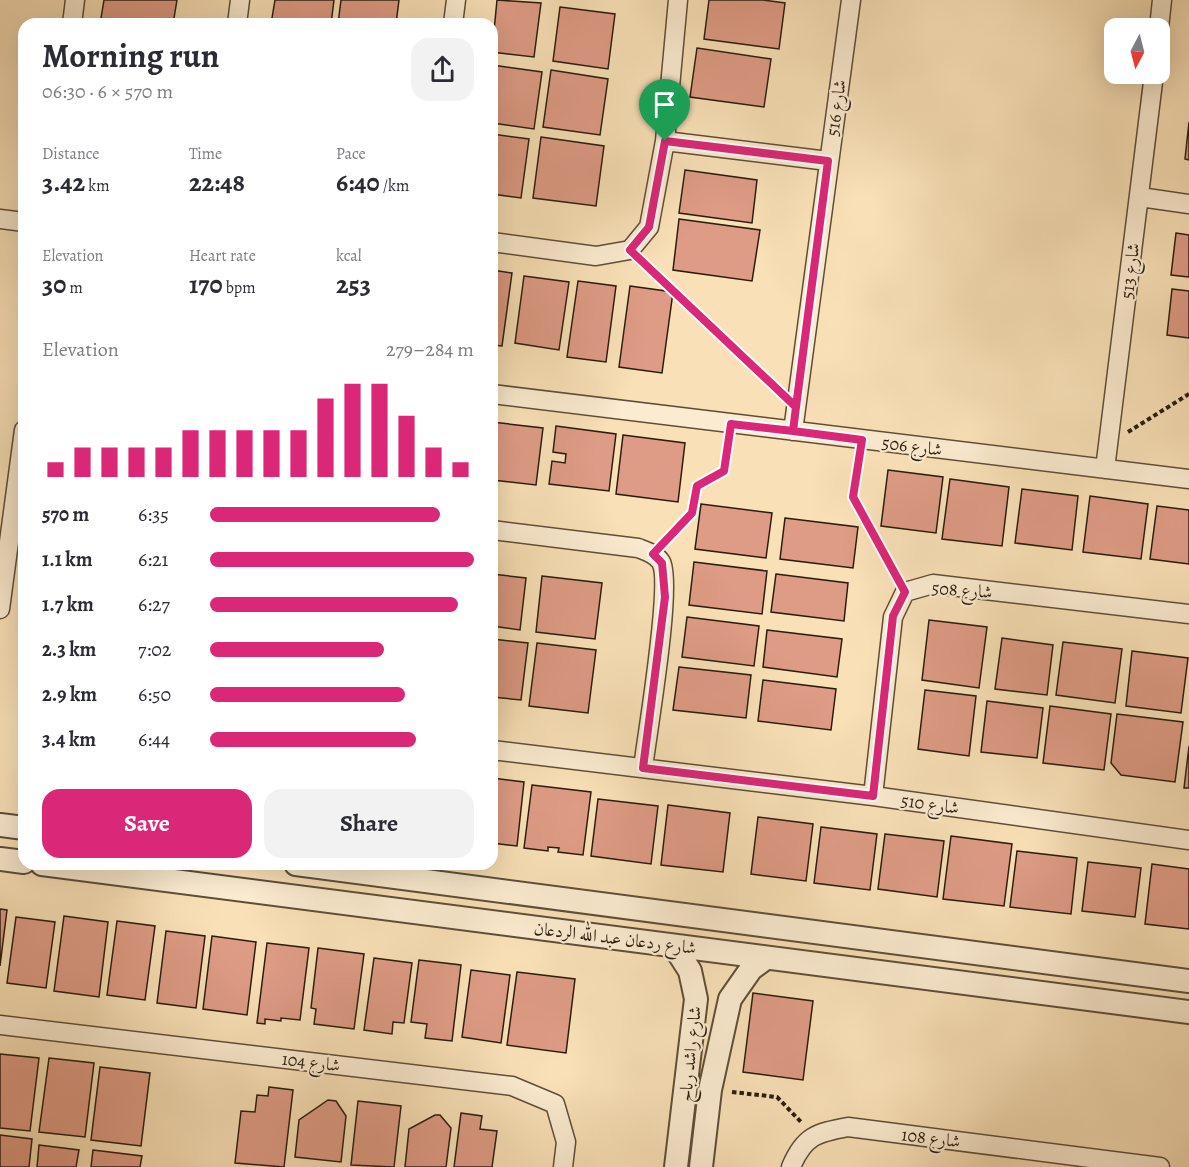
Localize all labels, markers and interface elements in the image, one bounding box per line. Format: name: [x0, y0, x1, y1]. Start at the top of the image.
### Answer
north arrow: [1104, 18, 1170, 84]
map controls: [1104, 18, 1170, 84]
text: Morning run: [42, 33, 219, 78]
button: share: [411, 38, 474, 101]
text: 06:30 · 6 × 570 m: [42, 78, 173, 105]
street label: شارع 516: [820, 78, 855, 138]
pin: [639, 79, 690, 141]
icon: arrive: [648, 88, 681, 121]
text: Distance: [42, 143, 99, 165]
text: Time: [189, 143, 222, 165]
text: Pace: [336, 143, 366, 165]
text: 3.42: [42, 165, 85, 200]
text: 22:48: [189, 165, 245, 200]
text: 6:40: [336, 165, 380, 200]
text: km: [85, 175, 110, 197]
text: /km: [380, 175, 409, 197]
street label: شارع 513: [1115, 242, 1148, 301]
text: Elevation: [42, 245, 103, 267]
text: Heart rate: [189, 245, 256, 267]
text: kcal: [336, 245, 362, 267]
text: 30: [42, 267, 66, 302]
text: 170: [189, 267, 223, 302]
text: 253: [336, 267, 371, 302]
text: m: [66, 277, 83, 299]
text: bpm: [223, 277, 256, 299]
text: Elevation: [42, 336, 119, 363]
text: 279–284 m: [386, 336, 474, 363]
street label: شارع 506: [880, 430, 943, 465]
text: 570 m: [42, 501, 89, 528]
text: 6:35: [138, 501, 169, 528]
text: 1.1 km: [42, 546, 92, 573]
text: 6:21: [138, 546, 168, 573]
street label: شارع 508: [931, 576, 993, 607]
text: 1.7 km: [42, 591, 94, 618]
text: 6:27: [138, 591, 170, 618]
text: 2.3 km: [42, 636, 96, 663]
text: 7:02: [138, 636, 171, 663]
text: 2.9 km: [42, 681, 97, 708]
text: 6:50: [138, 681, 171, 708]
text: 3.4 km: [42, 726, 96, 753]
text: 6:44: [138, 726, 170, 753]
street label: شارع 510: [899, 788, 961, 823]
button: Save: [42, 789, 252, 858]
button: Share: [264, 789, 474, 858]
street label: شارع ردعان عبد الله الردعان: [532, 914, 698, 963]
street label: شارع راشد رباح: [673, 1005, 711, 1104]
street label: شارع 104: [280, 1047, 342, 1080]
street label: شارع 108: [900, 1122, 962, 1157]

